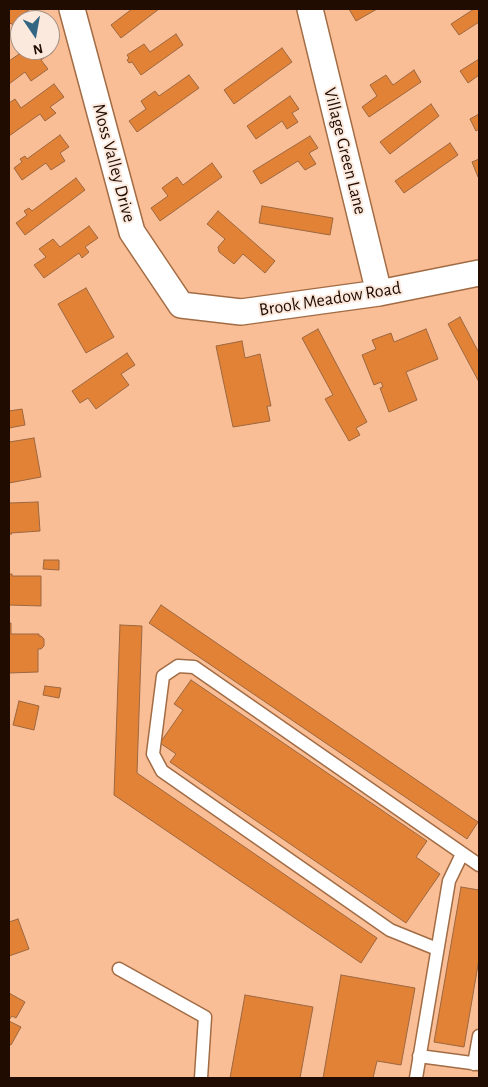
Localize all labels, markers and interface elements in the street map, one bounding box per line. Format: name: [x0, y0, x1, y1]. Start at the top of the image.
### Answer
north arrow: [10, 10, 60, 60]
text: N: [32, 41, 44, 57]
street label: Village Green Lane: [319, 85, 371, 217]
street label: Moss Valley Drive: [88, 101, 140, 225]
street label: Brook Meadow Road: [257, 277, 403, 321]

